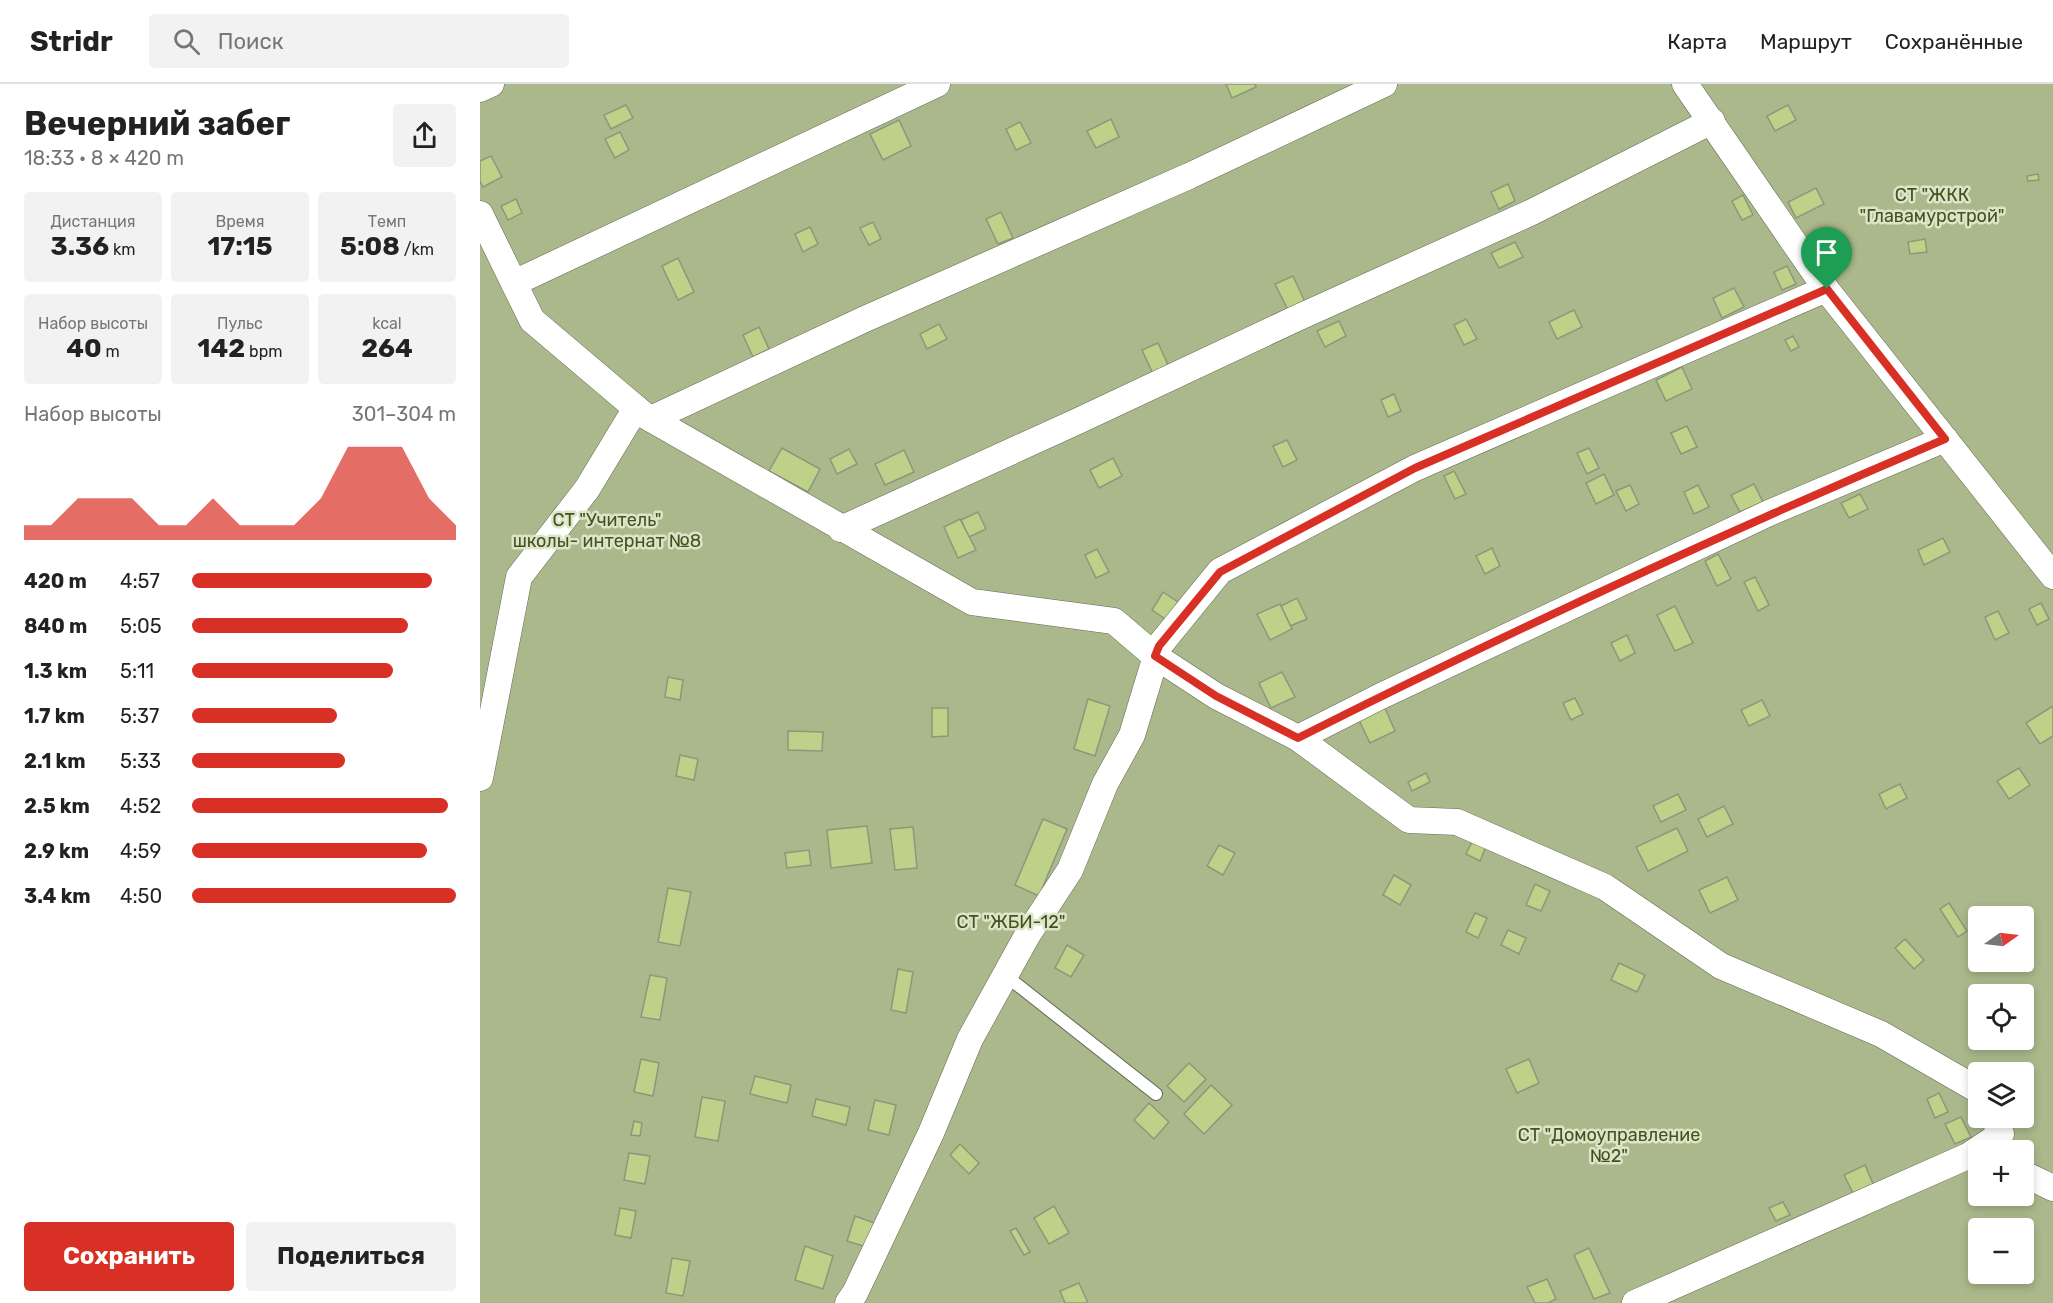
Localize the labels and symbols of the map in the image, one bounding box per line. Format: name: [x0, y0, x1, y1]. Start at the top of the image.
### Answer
park label: СТ "ЖКК "Главамурстрой": [1859, 184, 2005, 227]
pin: [1801, 227, 1852, 289]
park label: СТ "Учитель" школы- интернат №8: [513, 509, 701, 552]
north arrow: [1968, 906, 2034, 972]
park label: СТ "ЖБИ-12": [956, 911, 1066, 933]
park label: СТ "Домоуправление №2": [1518, 1124, 1700, 1167]

